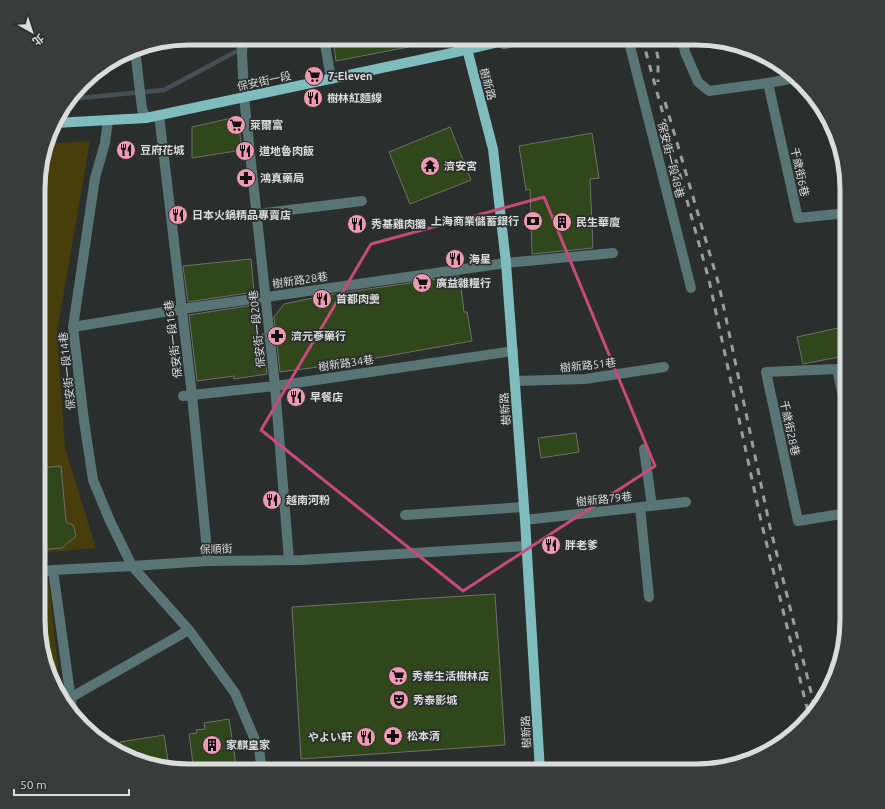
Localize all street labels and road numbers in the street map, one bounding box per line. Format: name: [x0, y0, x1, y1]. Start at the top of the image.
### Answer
street label: 樹新路: [478, 67, 498, 101]
street label: 保安街一段: [236, 69, 292, 93]
street label: 保安街一段48巷: [656, 121, 686, 199]
street label: 千歲街6巷: [789, 146, 811, 198]
street label: 樹新路28巷: [271, 270, 329, 290]
street label: 保安街一段20巷: [247, 289, 267, 369]
street label: 保安街一段16巷: [162, 299, 184, 379]
street label: 保安街一段14巷: [57, 331, 77, 411]
street label: 樹新路34巷: [317, 353, 375, 373]
street label: 樹新路51巷: [559, 356, 617, 374]
street label: 樹新路: [498, 392, 512, 426]
street label: 千歲街28巷: [778, 399, 802, 457]
street label: 樹新路79巷: [575, 490, 633, 508]
street label: 保順街: [199, 542, 233, 556]
street label: 樹新路: [519, 715, 533, 749]

